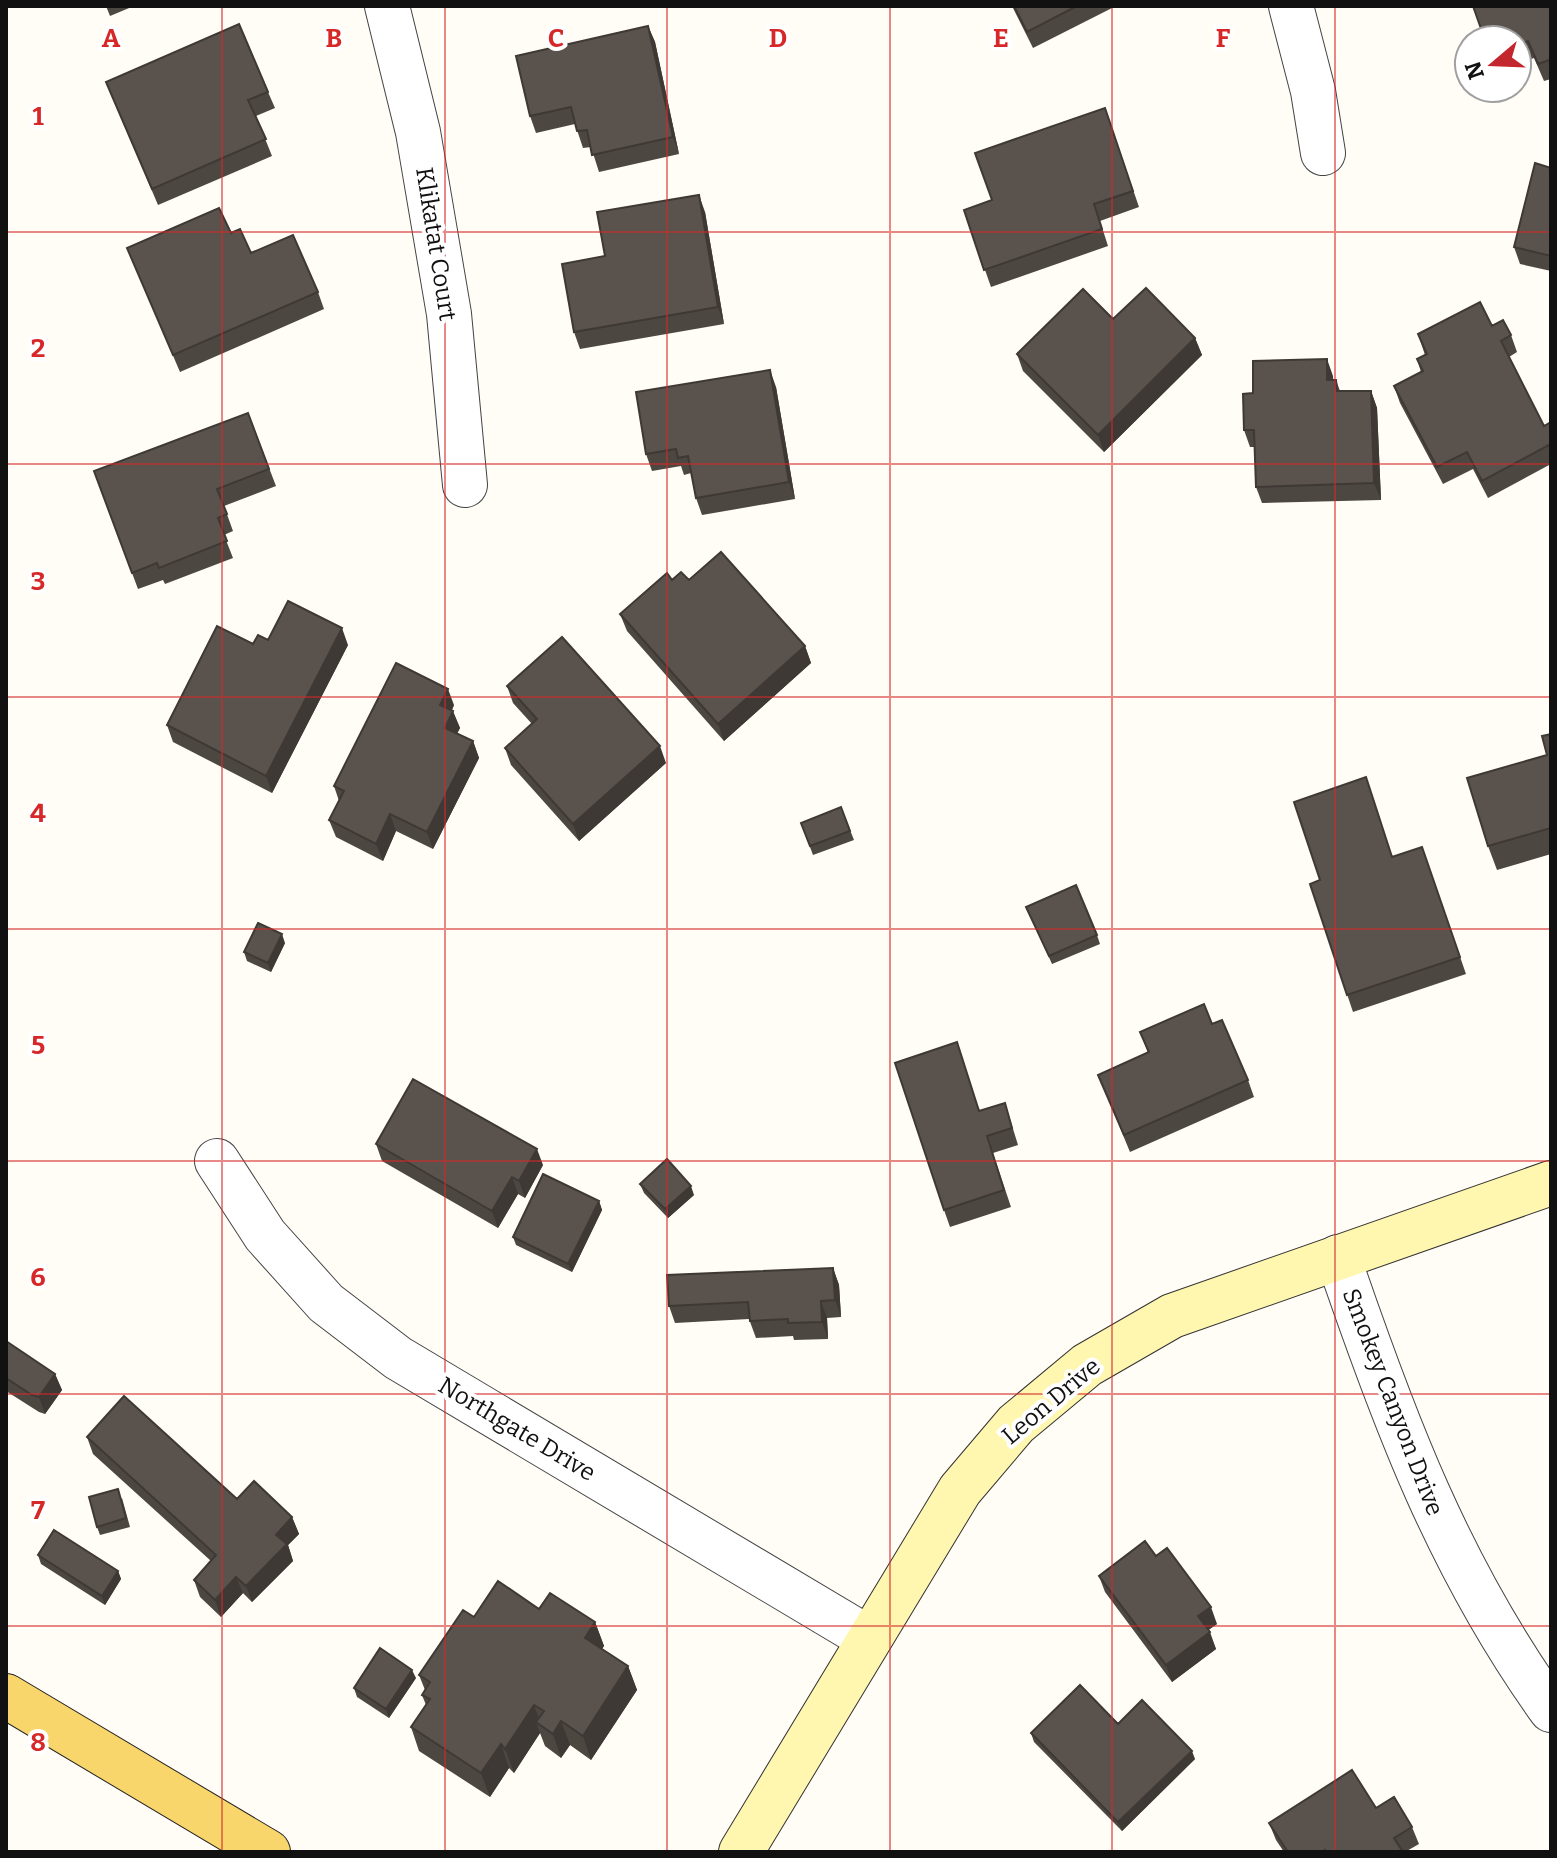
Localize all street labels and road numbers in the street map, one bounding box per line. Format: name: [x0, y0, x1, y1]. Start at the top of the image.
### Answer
street label: Klikatat Court: [410, 165, 462, 323]
street label: Smokey Canyon Drive: [1337, 1285, 1449, 1519]
street label: Leon Drive: [996, 1352, 1106, 1450]
street label: Northgate Drive: [433, 1371, 601, 1487]

